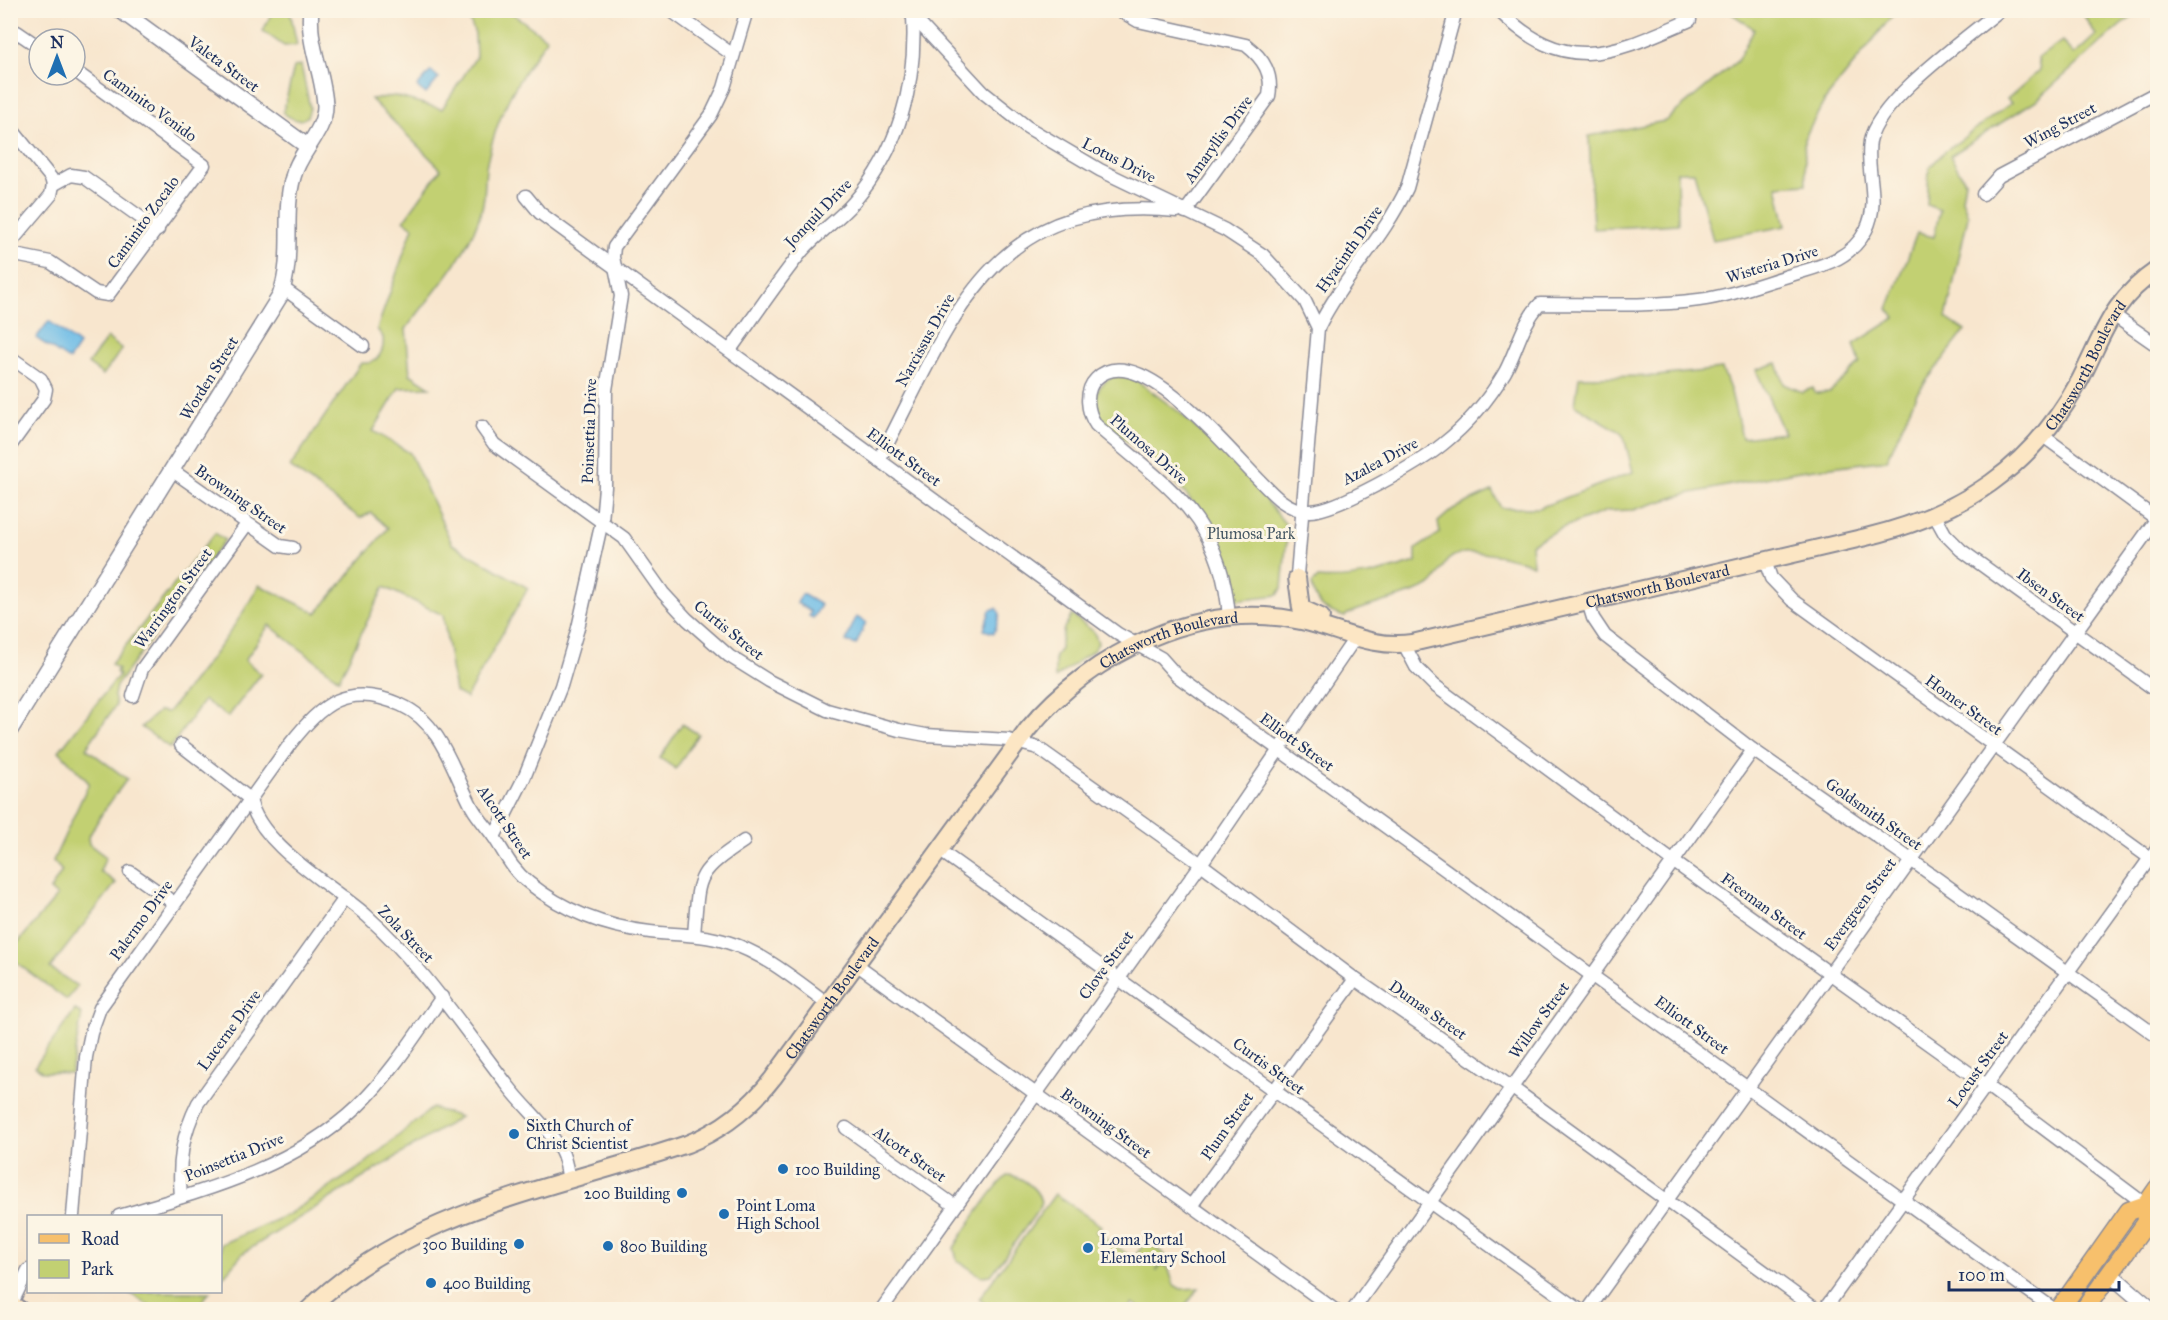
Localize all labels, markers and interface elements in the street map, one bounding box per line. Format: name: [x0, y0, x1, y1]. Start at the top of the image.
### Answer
north arrow: [27, 27, 87, 87]
street label: Valeta Street: [184, 31, 264, 96]
text: N: [50, 33, 64, 52]
street label: Caminito Venido: [99, 64, 201, 146]
street label: Amaryllis Drive: [1179, 91, 1256, 187]
street label: Wing Street: [2021, 98, 2100, 153]
street label: Lotus Drive: [1079, 133, 1159, 187]
street label: Caminito Zocalo: [103, 172, 183, 272]
street label: Jonquil Drive: [779, 174, 856, 253]
street label: Hyacinth Drive: [1312, 201, 1386, 296]
street label: Wisteria Drive: [1724, 241, 1821, 287]
street label: Narcissus Drive: [892, 290, 959, 390]
street label: Chatsworth Boulevard: [2041, 296, 2130, 434]
street label: Worden Street: [176, 332, 242, 423]
street label: Poinsettia Drive: [578, 378, 600, 484]
street label: Plumosa Drive: [1106, 410, 1192, 488]
street label: Elliott Street: [863, 424, 945, 490]
street label: Azalea Drive: [1338, 433, 1421, 489]
street label: Browning Street: [191, 460, 291, 539]
park label: Plumosa Park: [1207, 524, 1296, 543]
street label: Warrington Street: [130, 544, 217, 652]
street label: Chatsworth Boulevard: [1583, 560, 1731, 612]
street label: Ibsen Street: [2013, 564, 2089, 626]
street label: Curtis Street: [690, 596, 768, 664]
street label: Chatsworth Boulevard: [1095, 607, 1239, 673]
street label: Homer Street: [1922, 671, 2007, 740]
street label: Elliott Street: [1256, 709, 1338, 775]
street label: Goldsmith Street: [1822, 774, 1926, 855]
street label: Alcott Street: [473, 781, 537, 863]
street label: Evergreen Street: [1820, 854, 1901, 955]
street label: Freeman Street: [1717, 869, 1811, 944]
street label: Palermo Drive: [106, 876, 177, 964]
street label: Zola Street: [374, 901, 438, 967]
street label: Clove Street: [1075, 927, 1138, 1003]
street label: Chatsworth Boulevard: [780, 933, 883, 1063]
street label: Dumas Street: [1386, 976, 1471, 1044]
street label: Willow Street: [1505, 978, 1573, 1062]
street label: Lucerne Drive: [193, 986, 265, 1074]
street label: Elliott Street: [1651, 992, 1733, 1058]
street label: Locust Street: [1944, 1027, 2012, 1111]
street label: Curtis Street: [1229, 1033, 1309, 1099]
street label: Browning Street: [1056, 1084, 1155, 1163]
street label: Plum Street: [1197, 1088, 1258, 1164]
place label: Sixth Church of Christ Scientist: [526, 1116, 634, 1153]
street label: Alcott Street: [869, 1121, 950, 1186]
marker: Sixth Church of Christ Scientist: [507, 1127, 521, 1141]
street label: Poinsettia Drive: [182, 1128, 287, 1186]
place label: 100 Building: [795, 1160, 880, 1180]
marker: 100 Building: [776, 1162, 790, 1176]
place label: 200 Building: [584, 1184, 671, 1204]
marker: 200 Building: [675, 1186, 689, 1200]
place label: Point Loma High School: [736, 1196, 820, 1234]
marker: Point Loma High School: [717, 1207, 731, 1221]
legend: [27, 1215, 222, 1293]
text: Road: [81, 1228, 119, 1250]
place label: Loma Portal Elementary School: [1100, 1230, 1226, 1267]
place label: 300 Building: [422, 1235, 508, 1255]
marker: 300 Building: [512, 1237, 526, 1251]
place label: 800 Building: [620, 1237, 707, 1257]
marker: 800 Building: [601, 1239, 615, 1253]
marker: Loma Portal Elementary School: [1081, 1241, 1095, 1255]
scale bar: [1949, 1254, 2118, 1292]
text: Park: [81, 1258, 114, 1280]
text: 100 m: [1958, 1264, 2005, 1286]
place label: 400 Building: [443, 1274, 531, 1294]
marker: 400 Building: [424, 1276, 438, 1290]

